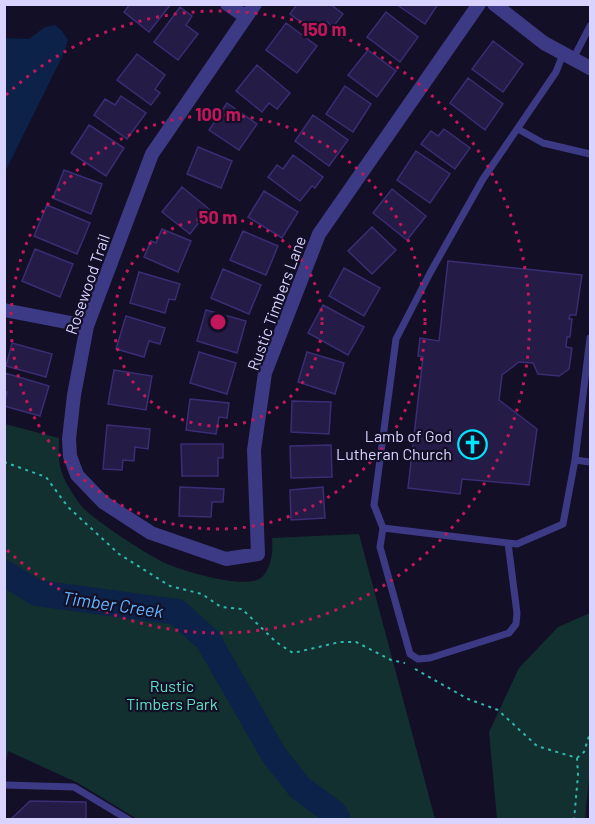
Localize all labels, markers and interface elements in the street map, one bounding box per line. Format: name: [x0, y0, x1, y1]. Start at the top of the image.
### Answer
text: 150 m: [302, 18, 346, 40]
text: 100 m: [195, 103, 241, 125]
text: 50 m: [199, 206, 237, 228]
street label: Rosewood Trail: [61, 231, 113, 337]
street label: Rustic Timbers Lane: [243, 233, 309, 373]
centre of rings: [208, 312, 228, 332]
place label: Lamb of God Lutheran Church: [336, 426, 452, 463]
church icon: Lamb of God Lutheran Church: [457, 428, 489, 460]
water label: Timber Creek: [61, 586, 165, 622]
park label: Rustic Timbers Park: [126, 676, 218, 713]

